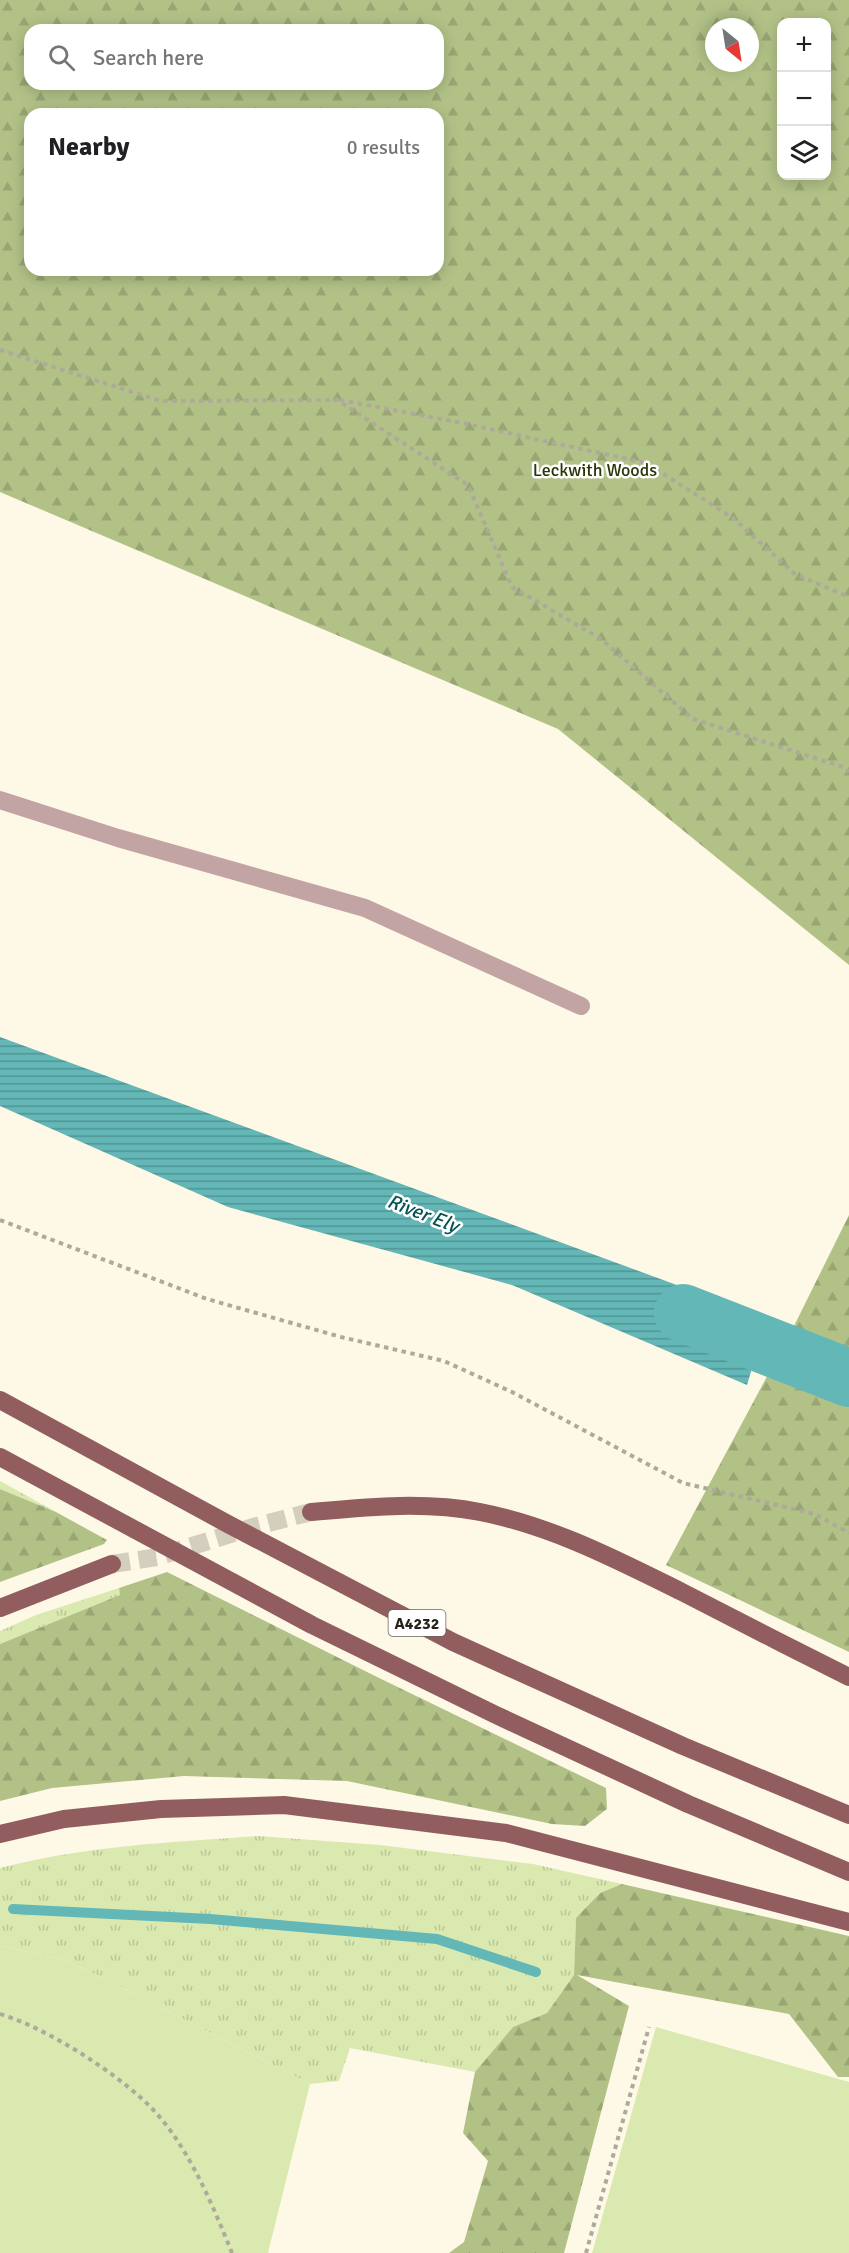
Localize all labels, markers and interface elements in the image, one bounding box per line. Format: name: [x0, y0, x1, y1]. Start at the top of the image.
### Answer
north arrow: [705, 18, 759, 72]
map controls: [777, 18, 831, 180]
button: +: [777, 18, 831, 72]
search box: [24, 24, 444, 90]
icon: search: [45, 41, 78, 74]
text: Search here: [93, 44, 204, 71]
button: −: [777, 72, 831, 126]
button: layers: [777, 126, 831, 180]
text: Nearby: [48, 131, 129, 163]
text: 0 results: [347, 135, 420, 160]
park label: Leckwith Woods: [533, 459, 657, 481]
water label: River Ely: [384, 1189, 464, 1239]
road number: A4232: [388, 1610, 446, 1636]

